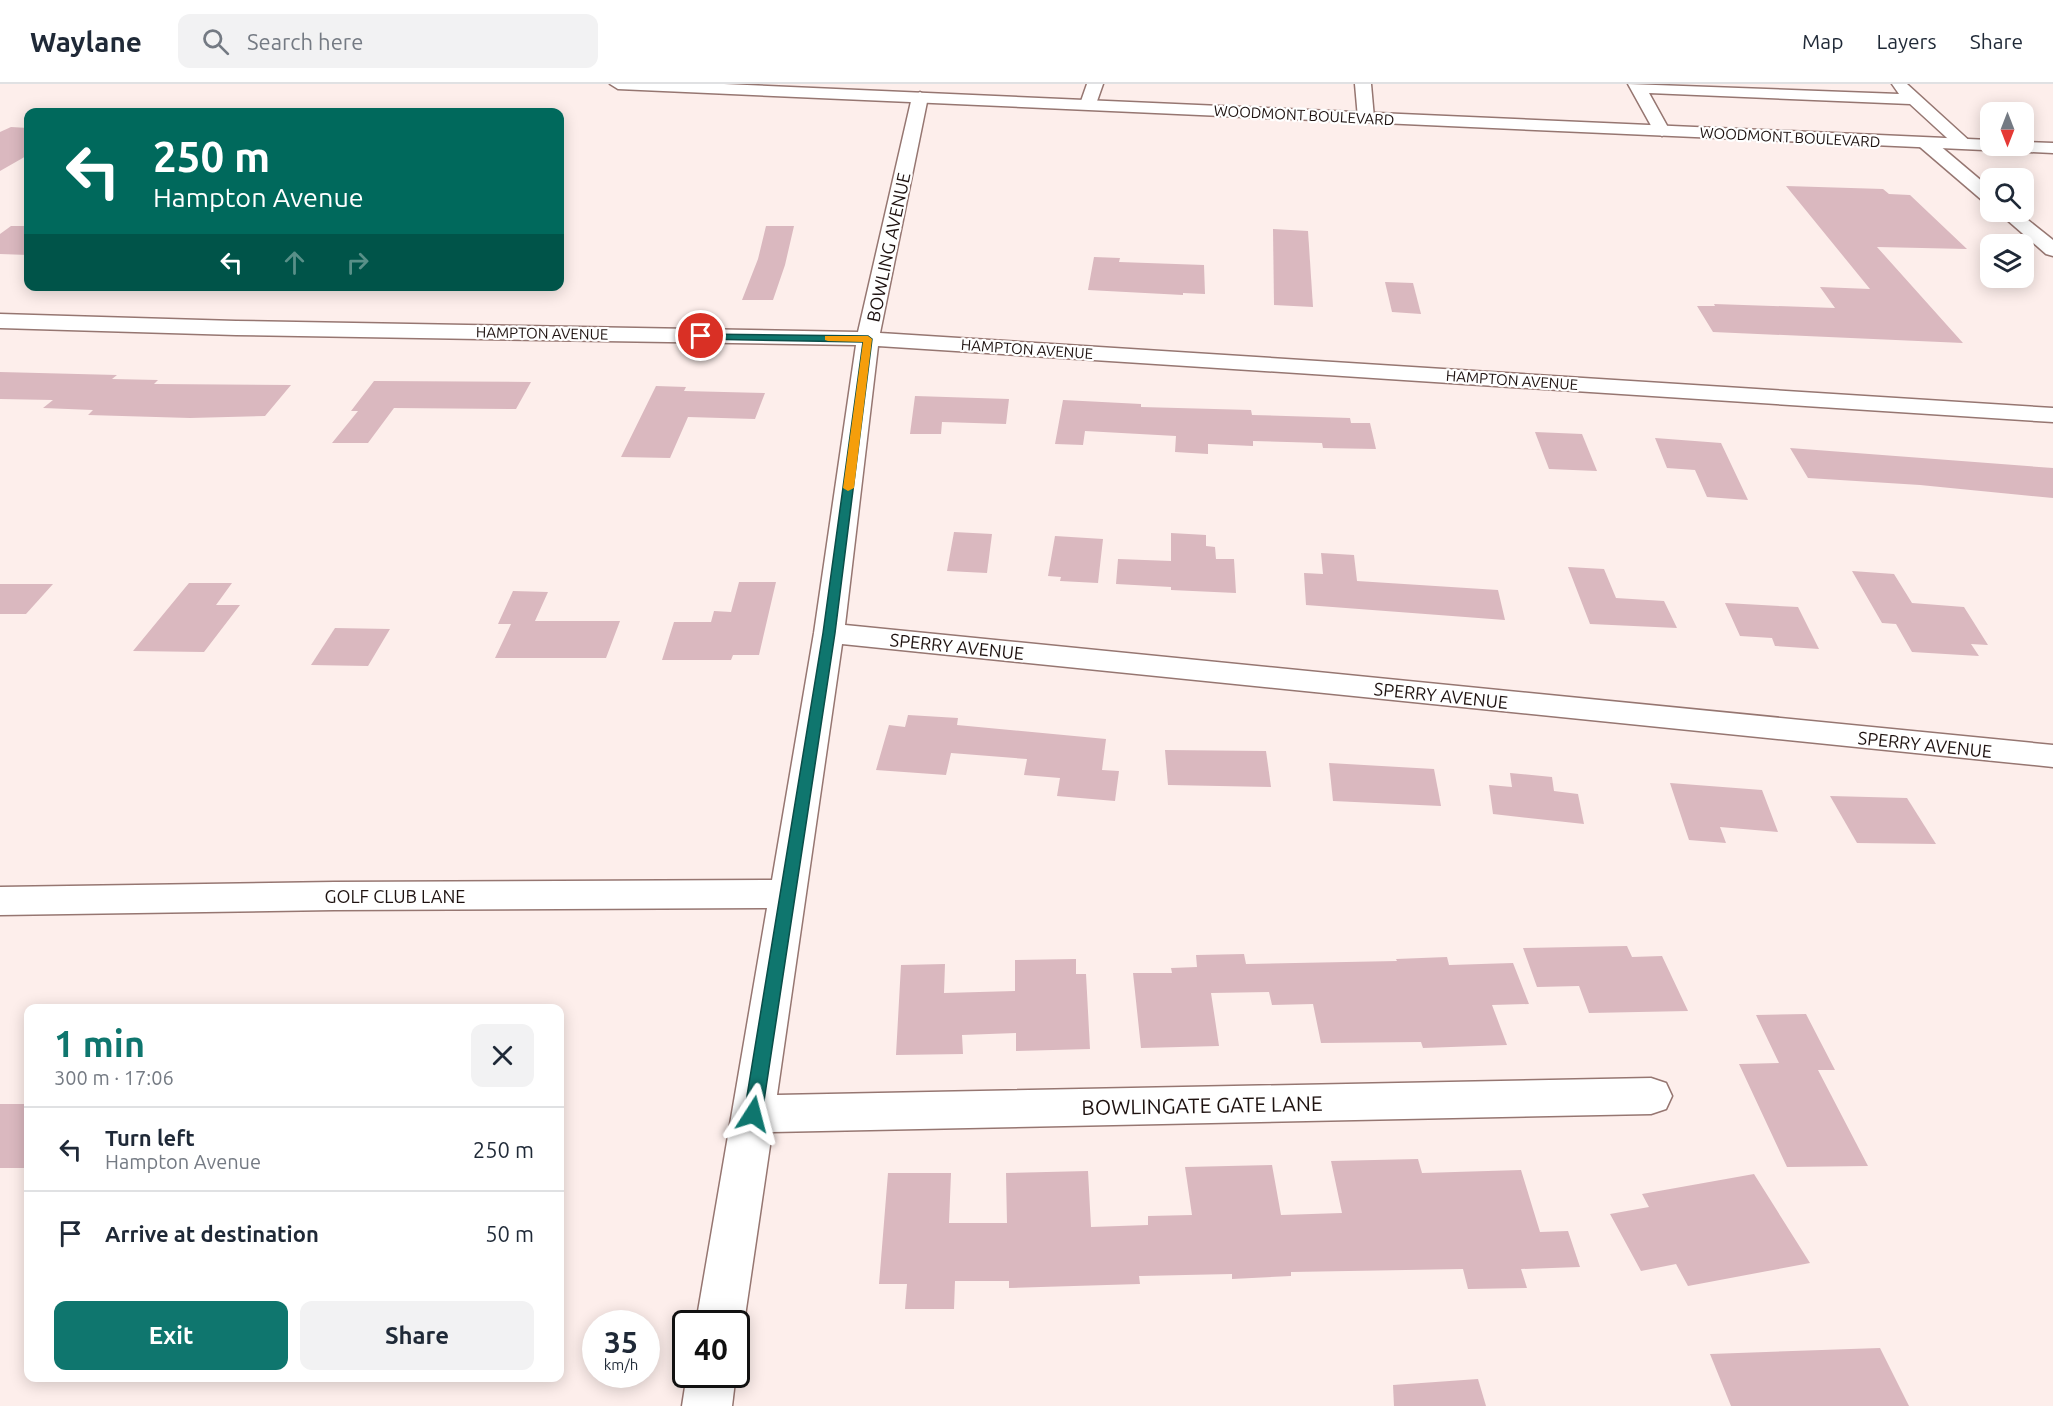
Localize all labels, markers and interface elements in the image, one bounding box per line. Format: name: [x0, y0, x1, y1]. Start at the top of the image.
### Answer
search box: [178, 14, 598, 68]
icon: search: [199, 25, 232, 58]
text: Waylane: [30, 26, 142, 57]
text: Search here: [247, 29, 363, 54]
text: Map: [1802, 29, 1843, 53]
text: Layers: [1876, 29, 1937, 53]
text: Share: [1970, 29, 2023, 53]
street label: WOODMONT BOULEVARD: [1213, 102, 1395, 128]
north arrow: [1980, 102, 2034, 156]
map controls: [1980, 102, 2034, 288]
street label: WOODMONT BOULEVARD: [1699, 124, 1881, 150]
icon: left: [54, 132, 132, 210]
text: 250 m: [153, 133, 270, 180]
button: search: [1980, 168, 2034, 222]
street label: BOWLING AVENUE: [862, 170, 914, 324]
text: Hampton Avenue: [153, 182, 364, 212]
button: layers: [1980, 234, 2034, 288]
icon: left: [215, 246, 248, 279]
icon: ahead: [278, 246, 311, 279]
icon: right: [341, 246, 374, 279]
pin: [675, 310, 726, 361]
icon: arrive: [684, 319, 717, 352]
street label: HAMPTON AVENUE: [476, 323, 608, 343]
street label: HAMPTON AVENUE: [960, 336, 1094, 362]
street label: HAMPTON AVENUE: [1445, 367, 1579, 393]
street label: SPERRY AVENUE: [889, 629, 1025, 663]
street label: SPERRY AVENUE: [1373, 678, 1509, 712]
street label: SPERRY AVENUE: [1857, 727, 1993, 761]
street label: GOLF CLUB LANE: [325, 886, 465, 906]
text: 1 min: [54, 1023, 145, 1064]
button: close: [471, 1024, 534, 1087]
text: 300 m · 17:06: [54, 1066, 174, 1089]
position arrow: [721, 1082, 785, 1146]
street label: BOWLINGATE GATE LANE: [1081, 1091, 1323, 1119]
text: Turn left: [105, 1125, 195, 1150]
icon: left: [54, 1133, 87, 1166]
text: 250 m: [473, 1137, 534, 1162]
text: Hampton Avenue: [105, 1150, 261, 1173]
icon: arrive: [54, 1217, 87, 1250]
text: Arrive at destination: [105, 1221, 319, 1246]
text: 50 m: [485, 1221, 534, 1246]
button: Exit: [54, 1301, 288, 1370]
button: Share: [300, 1301, 534, 1370]
speed limit sign: 40: [672, 1310, 750, 1388]
text: 35: [604, 1325, 638, 1359]
text: km/h: [604, 1356, 638, 1373]

